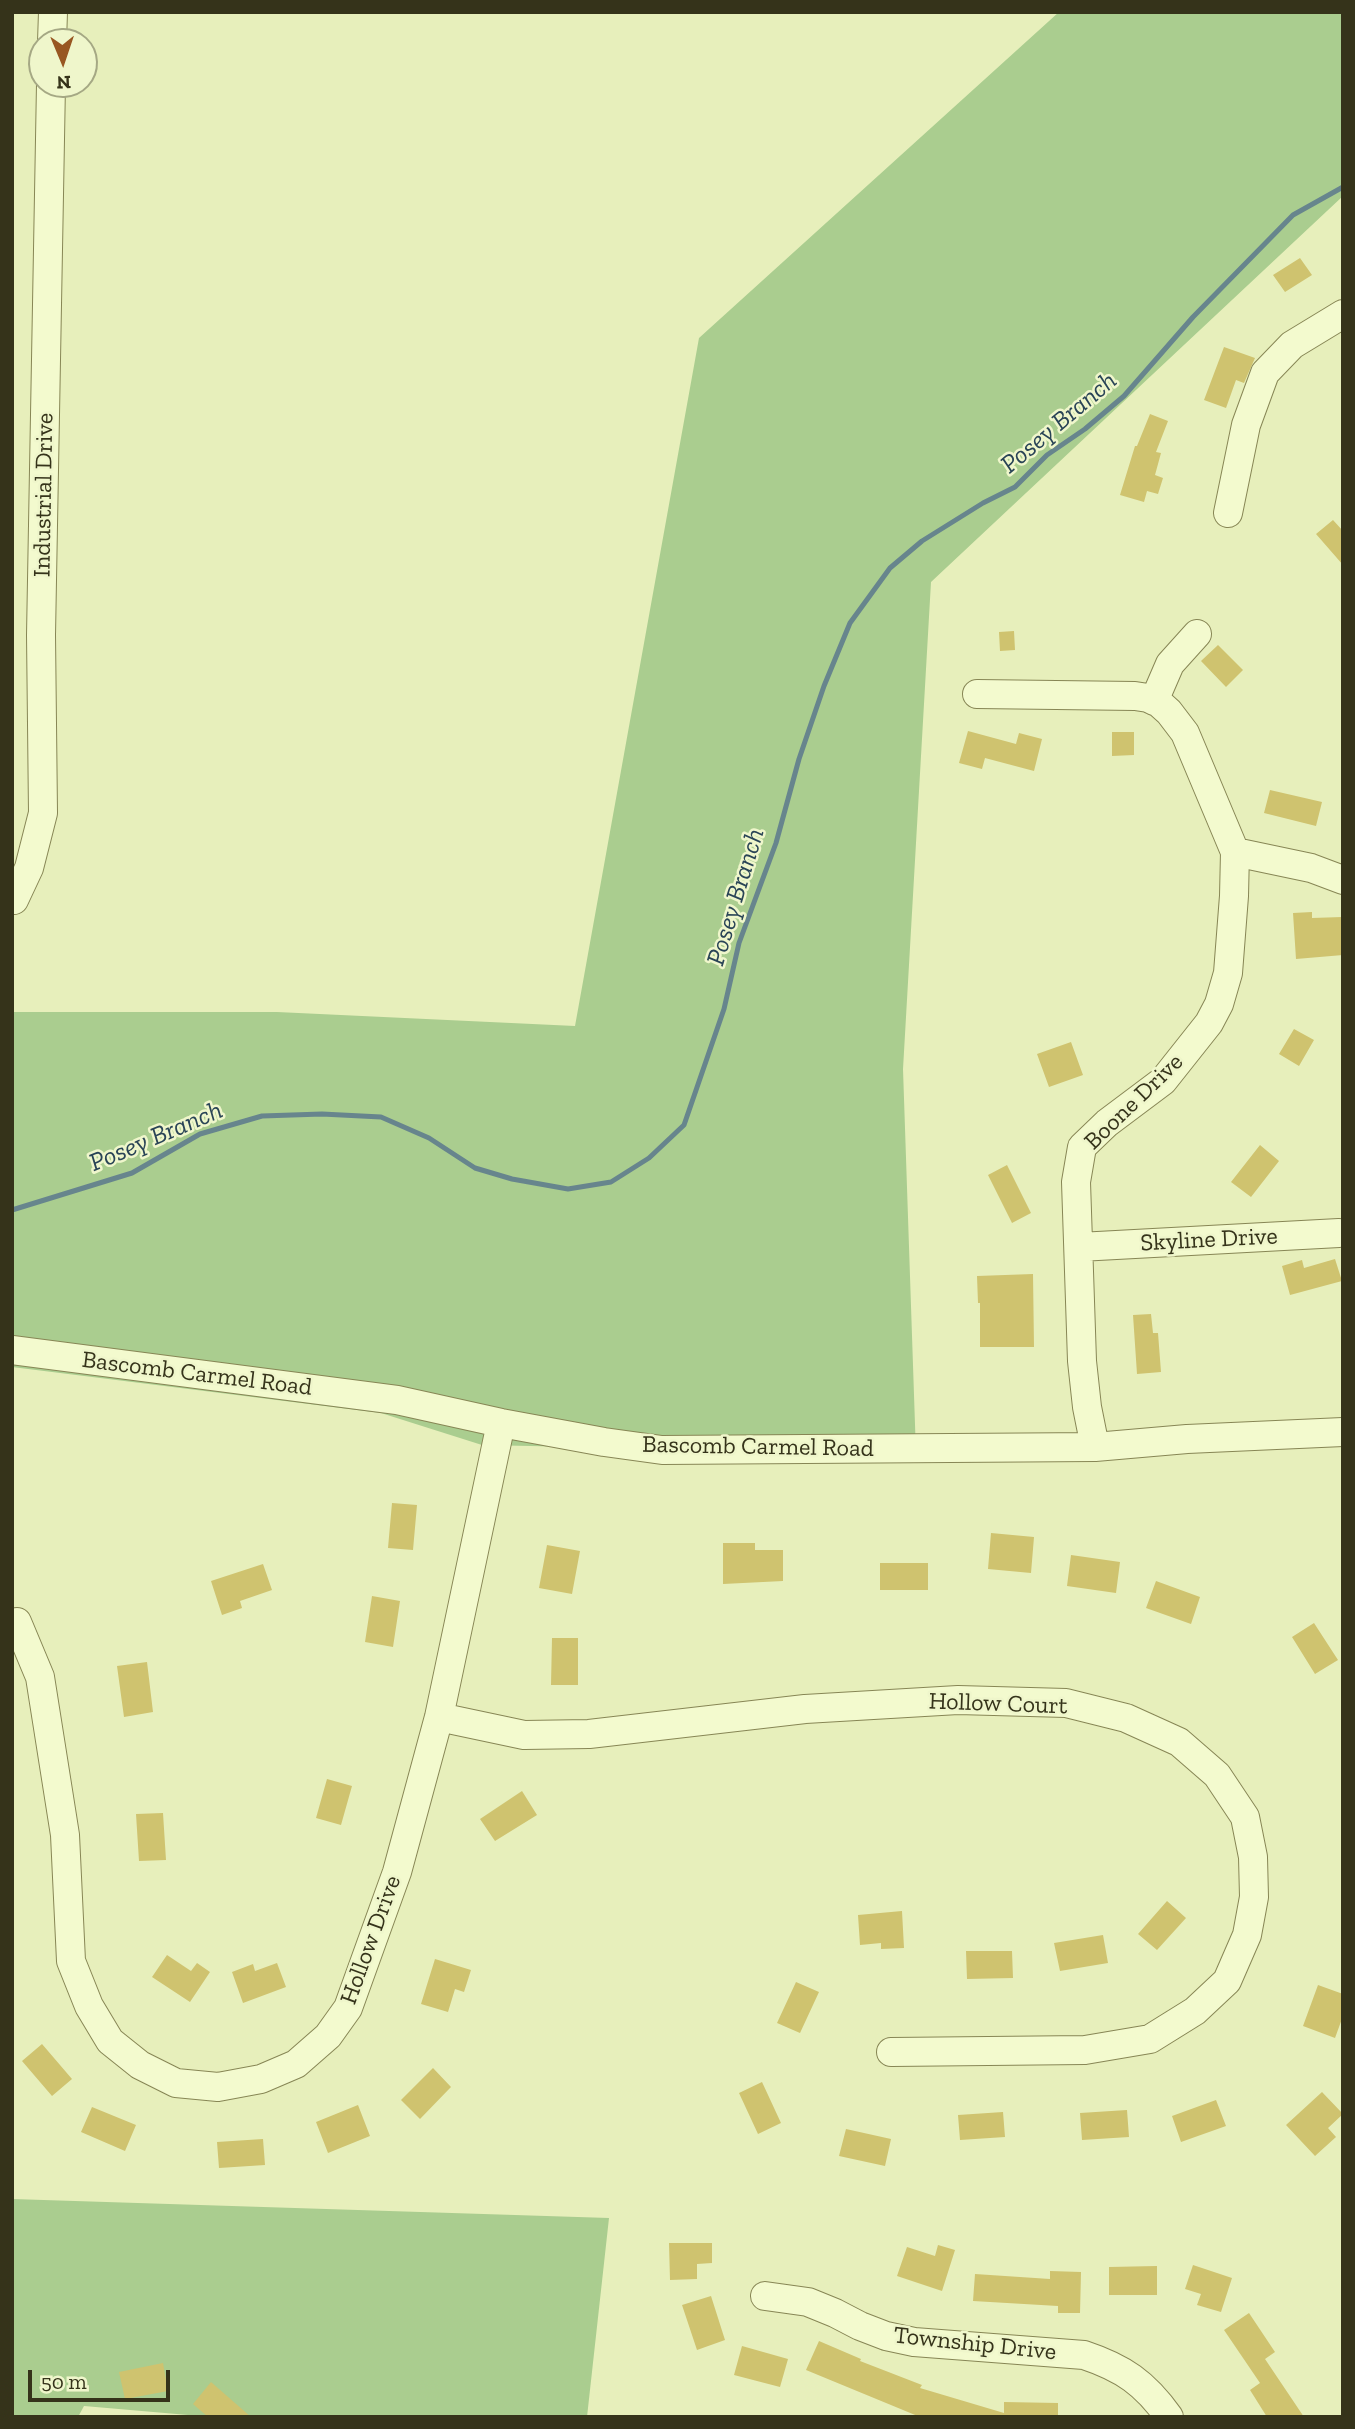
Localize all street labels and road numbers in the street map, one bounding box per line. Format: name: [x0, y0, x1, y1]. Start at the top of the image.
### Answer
street label: Industrial Drive: [28, 413, 60, 577]
street label: Boone Drive: [1079, 1048, 1189, 1156]
street label: Skyline Drive: [1140, 1222, 1278, 1258]
street label: Bascomb Carmel Road: [80, 1346, 314, 1402]
street label: Bascomb Carmel Road: [642, 1431, 874, 1463]
street label: Hollow Court: [928, 1687, 1068, 1721]
street label: Hollow Drive: [334, 1872, 408, 2008]
street label: Township Drive: [892, 2321, 1058, 2367]

